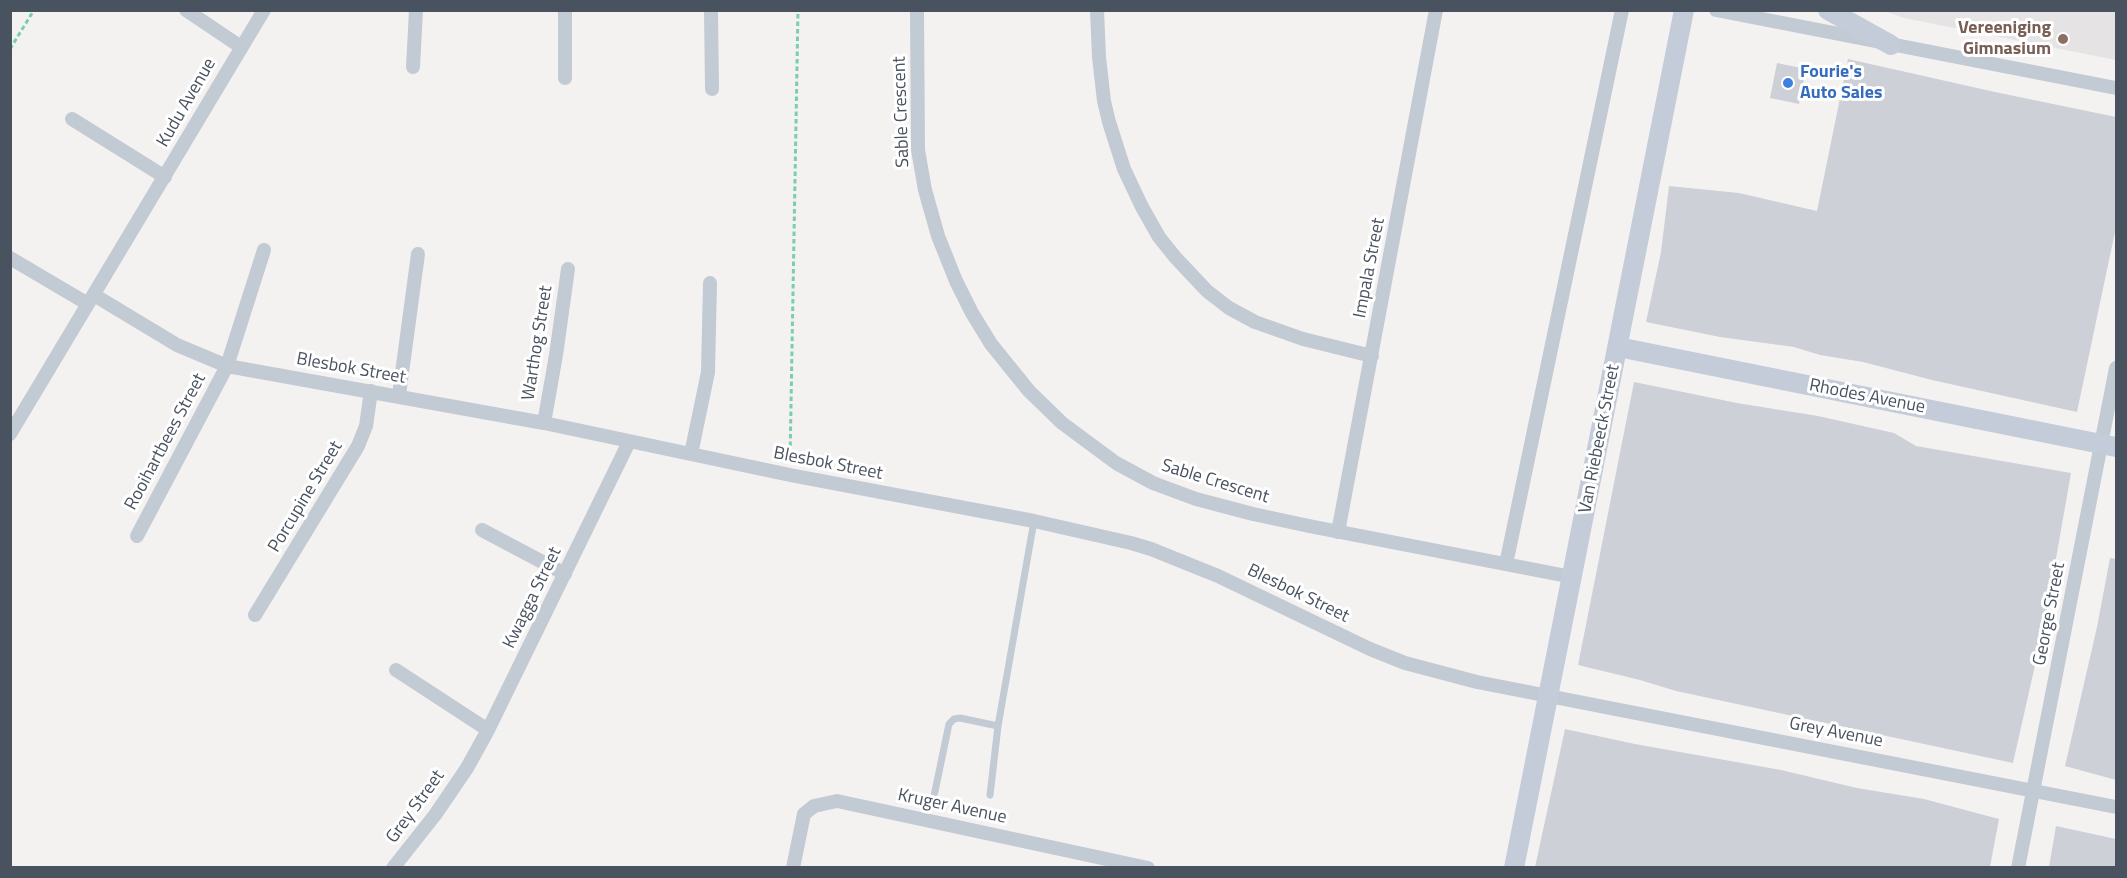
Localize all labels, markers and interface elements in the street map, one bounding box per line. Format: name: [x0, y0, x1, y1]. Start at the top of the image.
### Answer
place label: Vereeniging Gimnasium: [1958, 18, 2051, 60]
marker: Vereeniging Gimnasium: [2056, 32, 2070, 46]
street label: Kudu Avenue: [153, 55, 221, 151]
street label: Sable Crescent: [889, 56, 915, 168]
place label: Fourie's Auto Sales: [1800, 62, 1882, 104]
marker: Fourie's Auto Sales: [1781, 76, 1795, 90]
street label: Impala Street: [1350, 216, 1390, 320]
street label: Warthog Street: [518, 284, 558, 402]
street label: Blesbok Street: [295, 349, 407, 389]
street label: Van Riebeeck Street: [1575, 363, 1625, 515]
street label: Rooihartbees Street: [121, 370, 211, 514]
street label: Rhodes Avenue: [1807, 375, 1927, 419]
street label: Porcupine Street: [264, 437, 348, 557]
street label: Blesbok Street: [772, 443, 884, 485]
street label: Sable Crescent: [1159, 455, 1271, 509]
street label: Kwagga Street: [499, 544, 567, 652]
street label: Blesbok Street: [1244, 560, 1352, 628]
street label: George Street: [2029, 561, 2071, 667]
street label: Grey Avenue: [1787, 713, 1885, 753]
street label: Grey Street: [382, 766, 450, 848]
street label: Kruger Avenue: [896, 785, 1008, 829]

